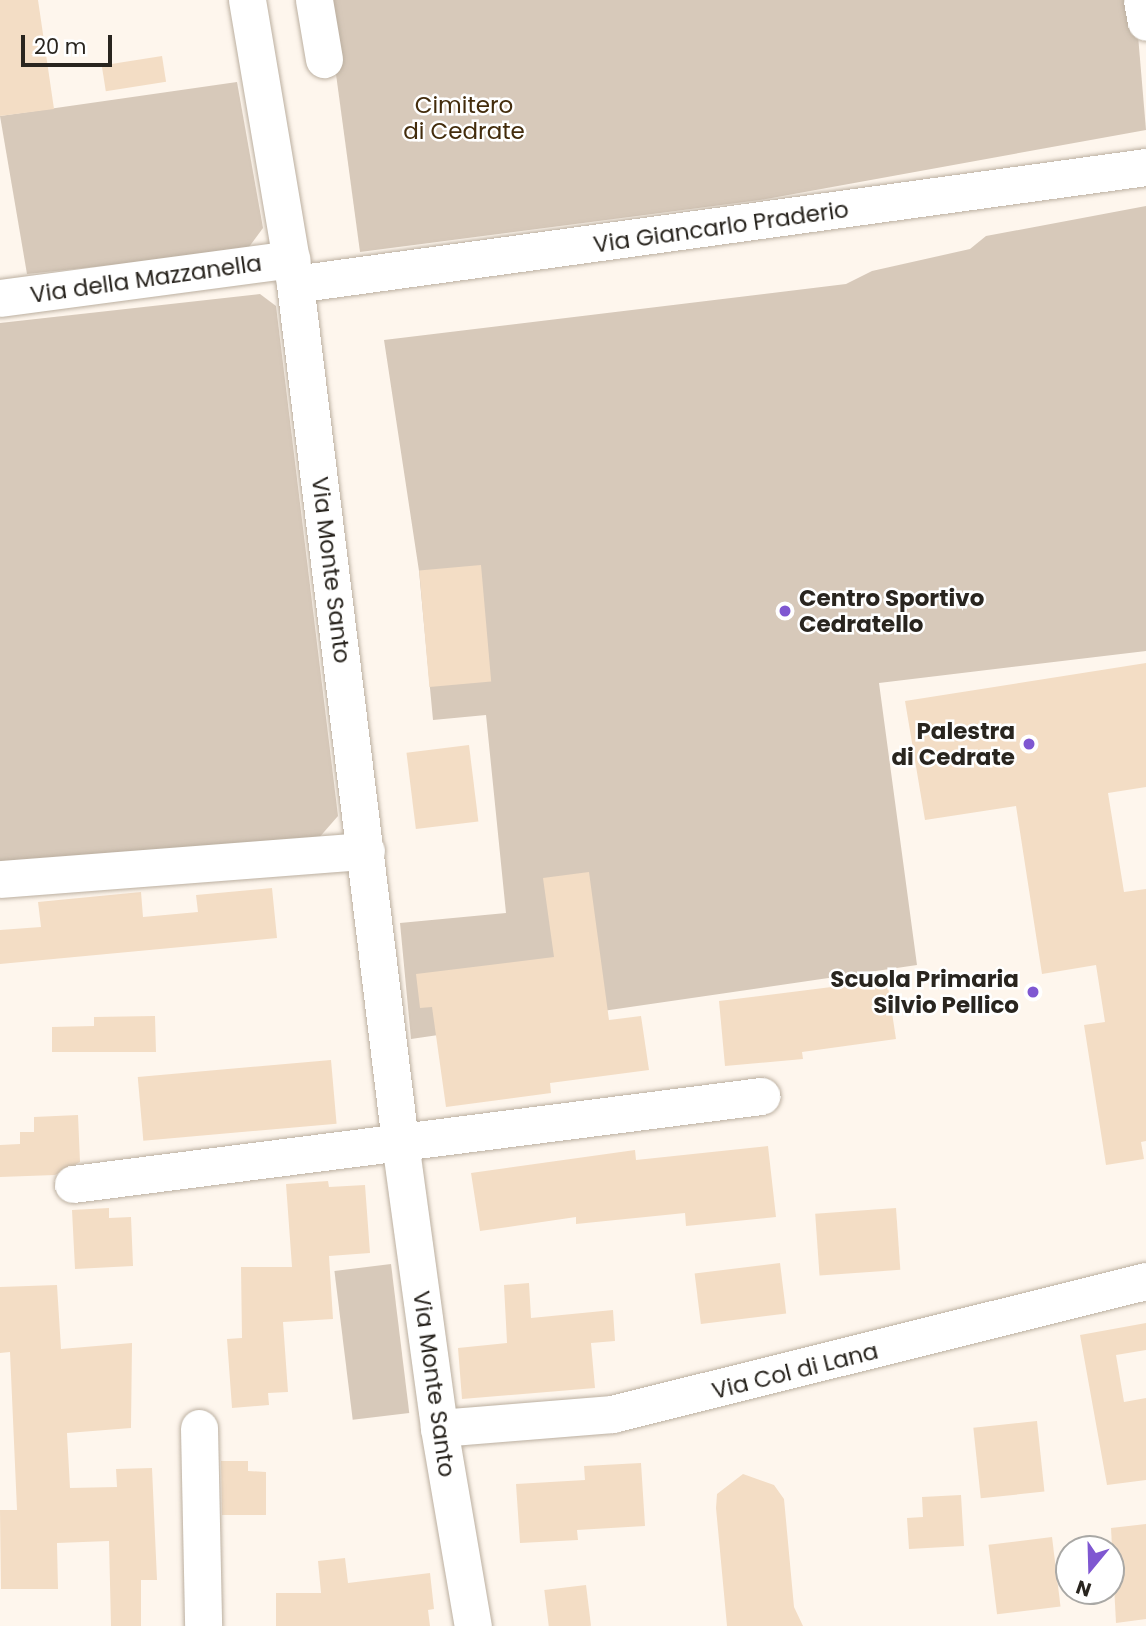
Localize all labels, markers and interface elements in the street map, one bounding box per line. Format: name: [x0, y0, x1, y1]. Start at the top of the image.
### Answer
scale bar: [24, 21, 116, 65]
text: 20 m: [34, 32, 87, 61]
park label: Cimitero di Cedrate: [403, 91, 525, 145]
street label: Via Giancarlo Praderio: [592, 195, 850, 259]
street label: Via della Mazzanella: [29, 249, 263, 309]
street label: Via Monte Santo: [306, 475, 356, 665]
place label: Centro Sportivo Cedratello: [799, 584, 984, 638]
marker: Centro Sportivo Cedratello: [777, 603, 793, 619]
place label: Palestra di Cedrate: [891, 717, 1015, 771]
marker: Palestra di Cedrate: [1021, 736, 1037, 752]
place label: Scuola Primaria Silvio Pellico: [830, 965, 1019, 1019]
marker: Scuola Primaria Silvio Pellico: [1025, 984, 1041, 1000]
street label: Via Monte Santo: [407, 1289, 461, 1479]
street label: Via Col di Lana: [709, 1337, 881, 1405]
north arrow: [1055, 1535, 1125, 1605]
text: N: [1073, 1573, 1095, 1604]

